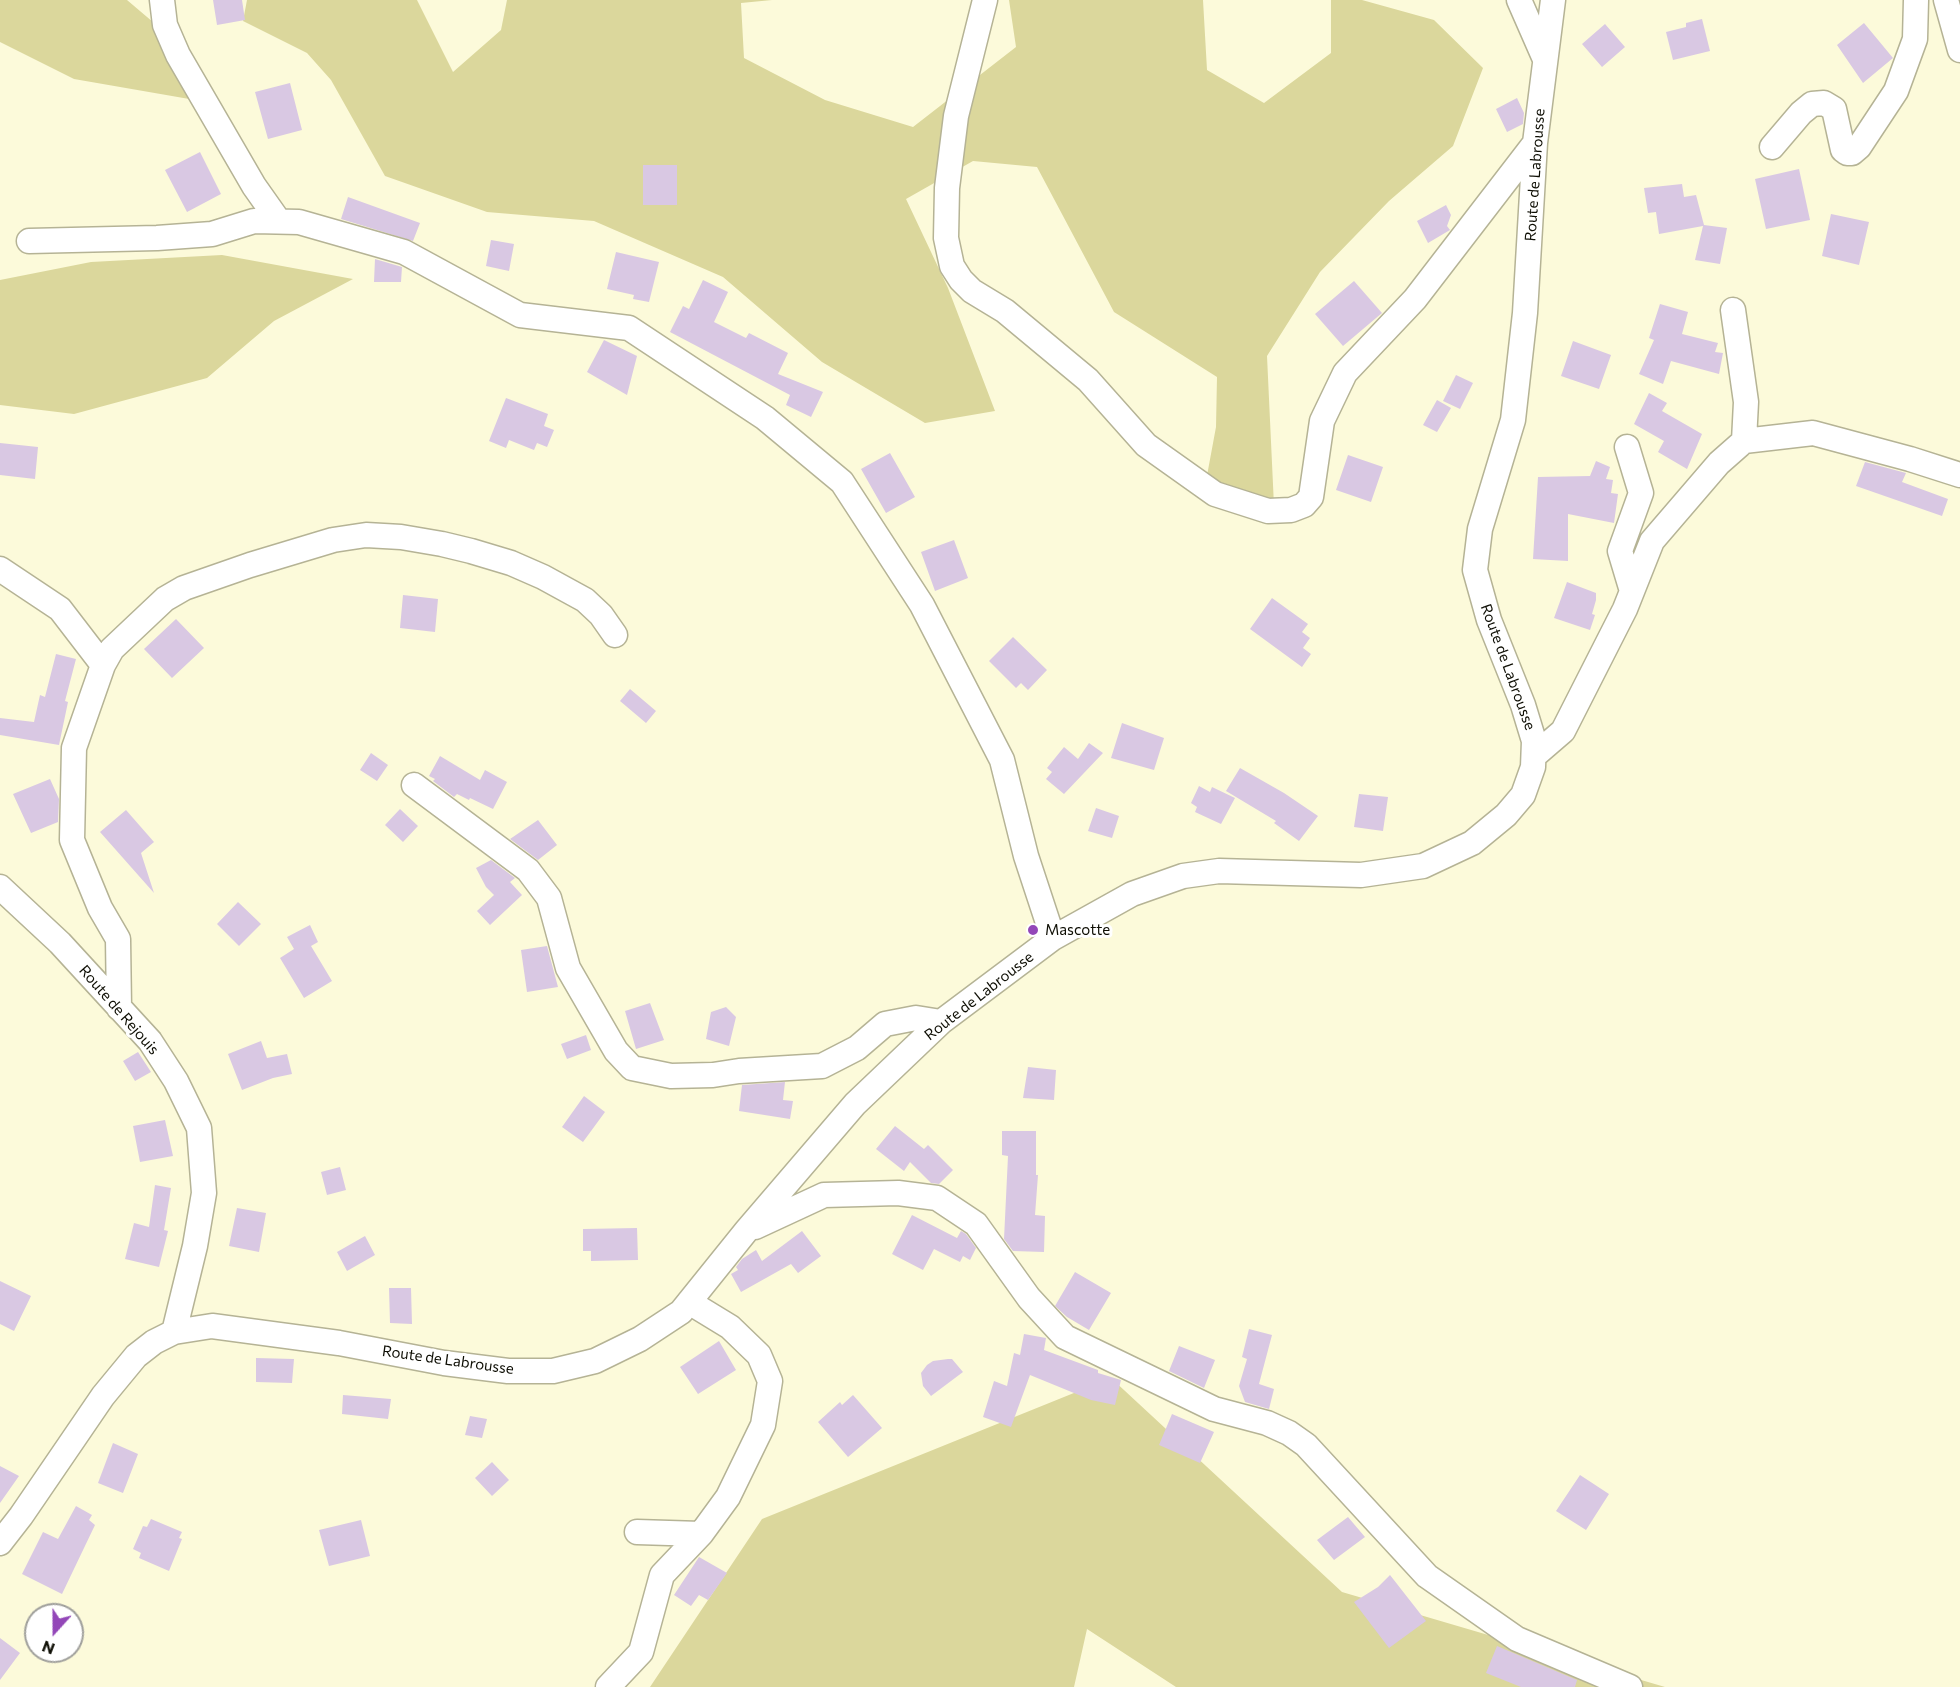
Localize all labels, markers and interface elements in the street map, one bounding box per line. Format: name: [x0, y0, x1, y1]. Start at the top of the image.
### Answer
street label: Route de Labrousse: [1521, 108, 1549, 242]
street label: Route de Labrousse: [1477, 601, 1539, 733]
place label: Mascotte: [1045, 921, 1110, 939]
marker: Mascotte: [1026, 923, 1040, 937]
street label: Route de Labrousse: [921, 948, 1037, 1044]
street label: Route de Rejouis: [75, 962, 163, 1058]
street label: Route de Labrousse: [381, 1342, 515, 1378]
north arrow: [24, 1603, 84, 1663]
text: N: [39, 1637, 57, 1659]

